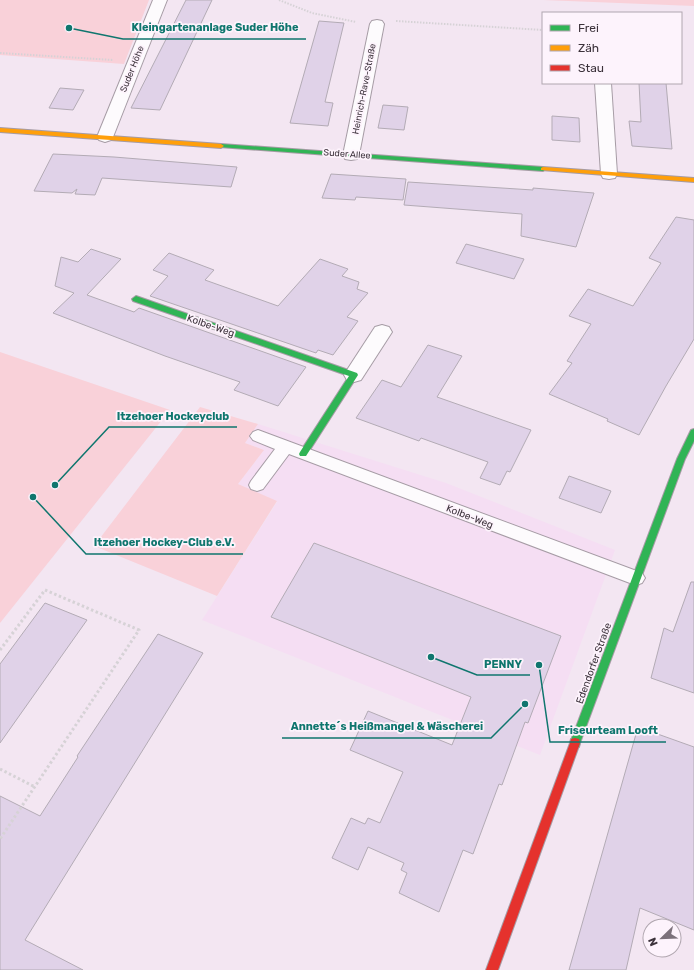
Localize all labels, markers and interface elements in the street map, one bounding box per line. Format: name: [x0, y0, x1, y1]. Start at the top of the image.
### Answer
legend: [542, 12, 682, 84]
callout: Kleingartenanlage Suder Höhe: [123, 16, 306, 39]
text: Kleingartenanlage Suder Höhe: [132, 21, 299, 34]
text: Frei: [578, 21, 599, 35]
text: Zäh: [578, 41, 599, 55]
street label: Heinrich-Rave-Straße: [350, 43, 378, 135]
street label: Suder Höhe: [118, 44, 146, 94]
text: Stau: [578, 61, 604, 75]
street label: Suder Allee: [323, 147, 371, 161]
street label: Kolbe-Weg: [185, 312, 236, 340]
callout: Itzehoer Hockeyclub: [109, 404, 237, 427]
text: Itzehoer Hockeyclub: [117, 410, 229, 423]
street label: Kolbe-Weg: [444, 502, 495, 531]
callout: Itzehoer Hockey-Club e.V.: [86, 531, 243, 554]
text: Itzehoer Hockey-Club e.V.: [94, 536, 234, 549]
street label: Edendorfer Straße: [574, 621, 614, 705]
callout: PENNY: [477, 652, 530, 675]
text: PENNY: [484, 658, 522, 671]
callout: Annette´s Heißmangel & Wäscherei: [282, 715, 491, 738]
callout: Friseurteam Looft: [550, 719, 666, 742]
text: Annette´s Heißmangel & Wäscherei: [291, 720, 483, 733]
text: Friseurteam Looft: [558, 724, 658, 737]
north arrow: [642, 918, 682, 958]
text: N: [646, 935, 661, 948]

